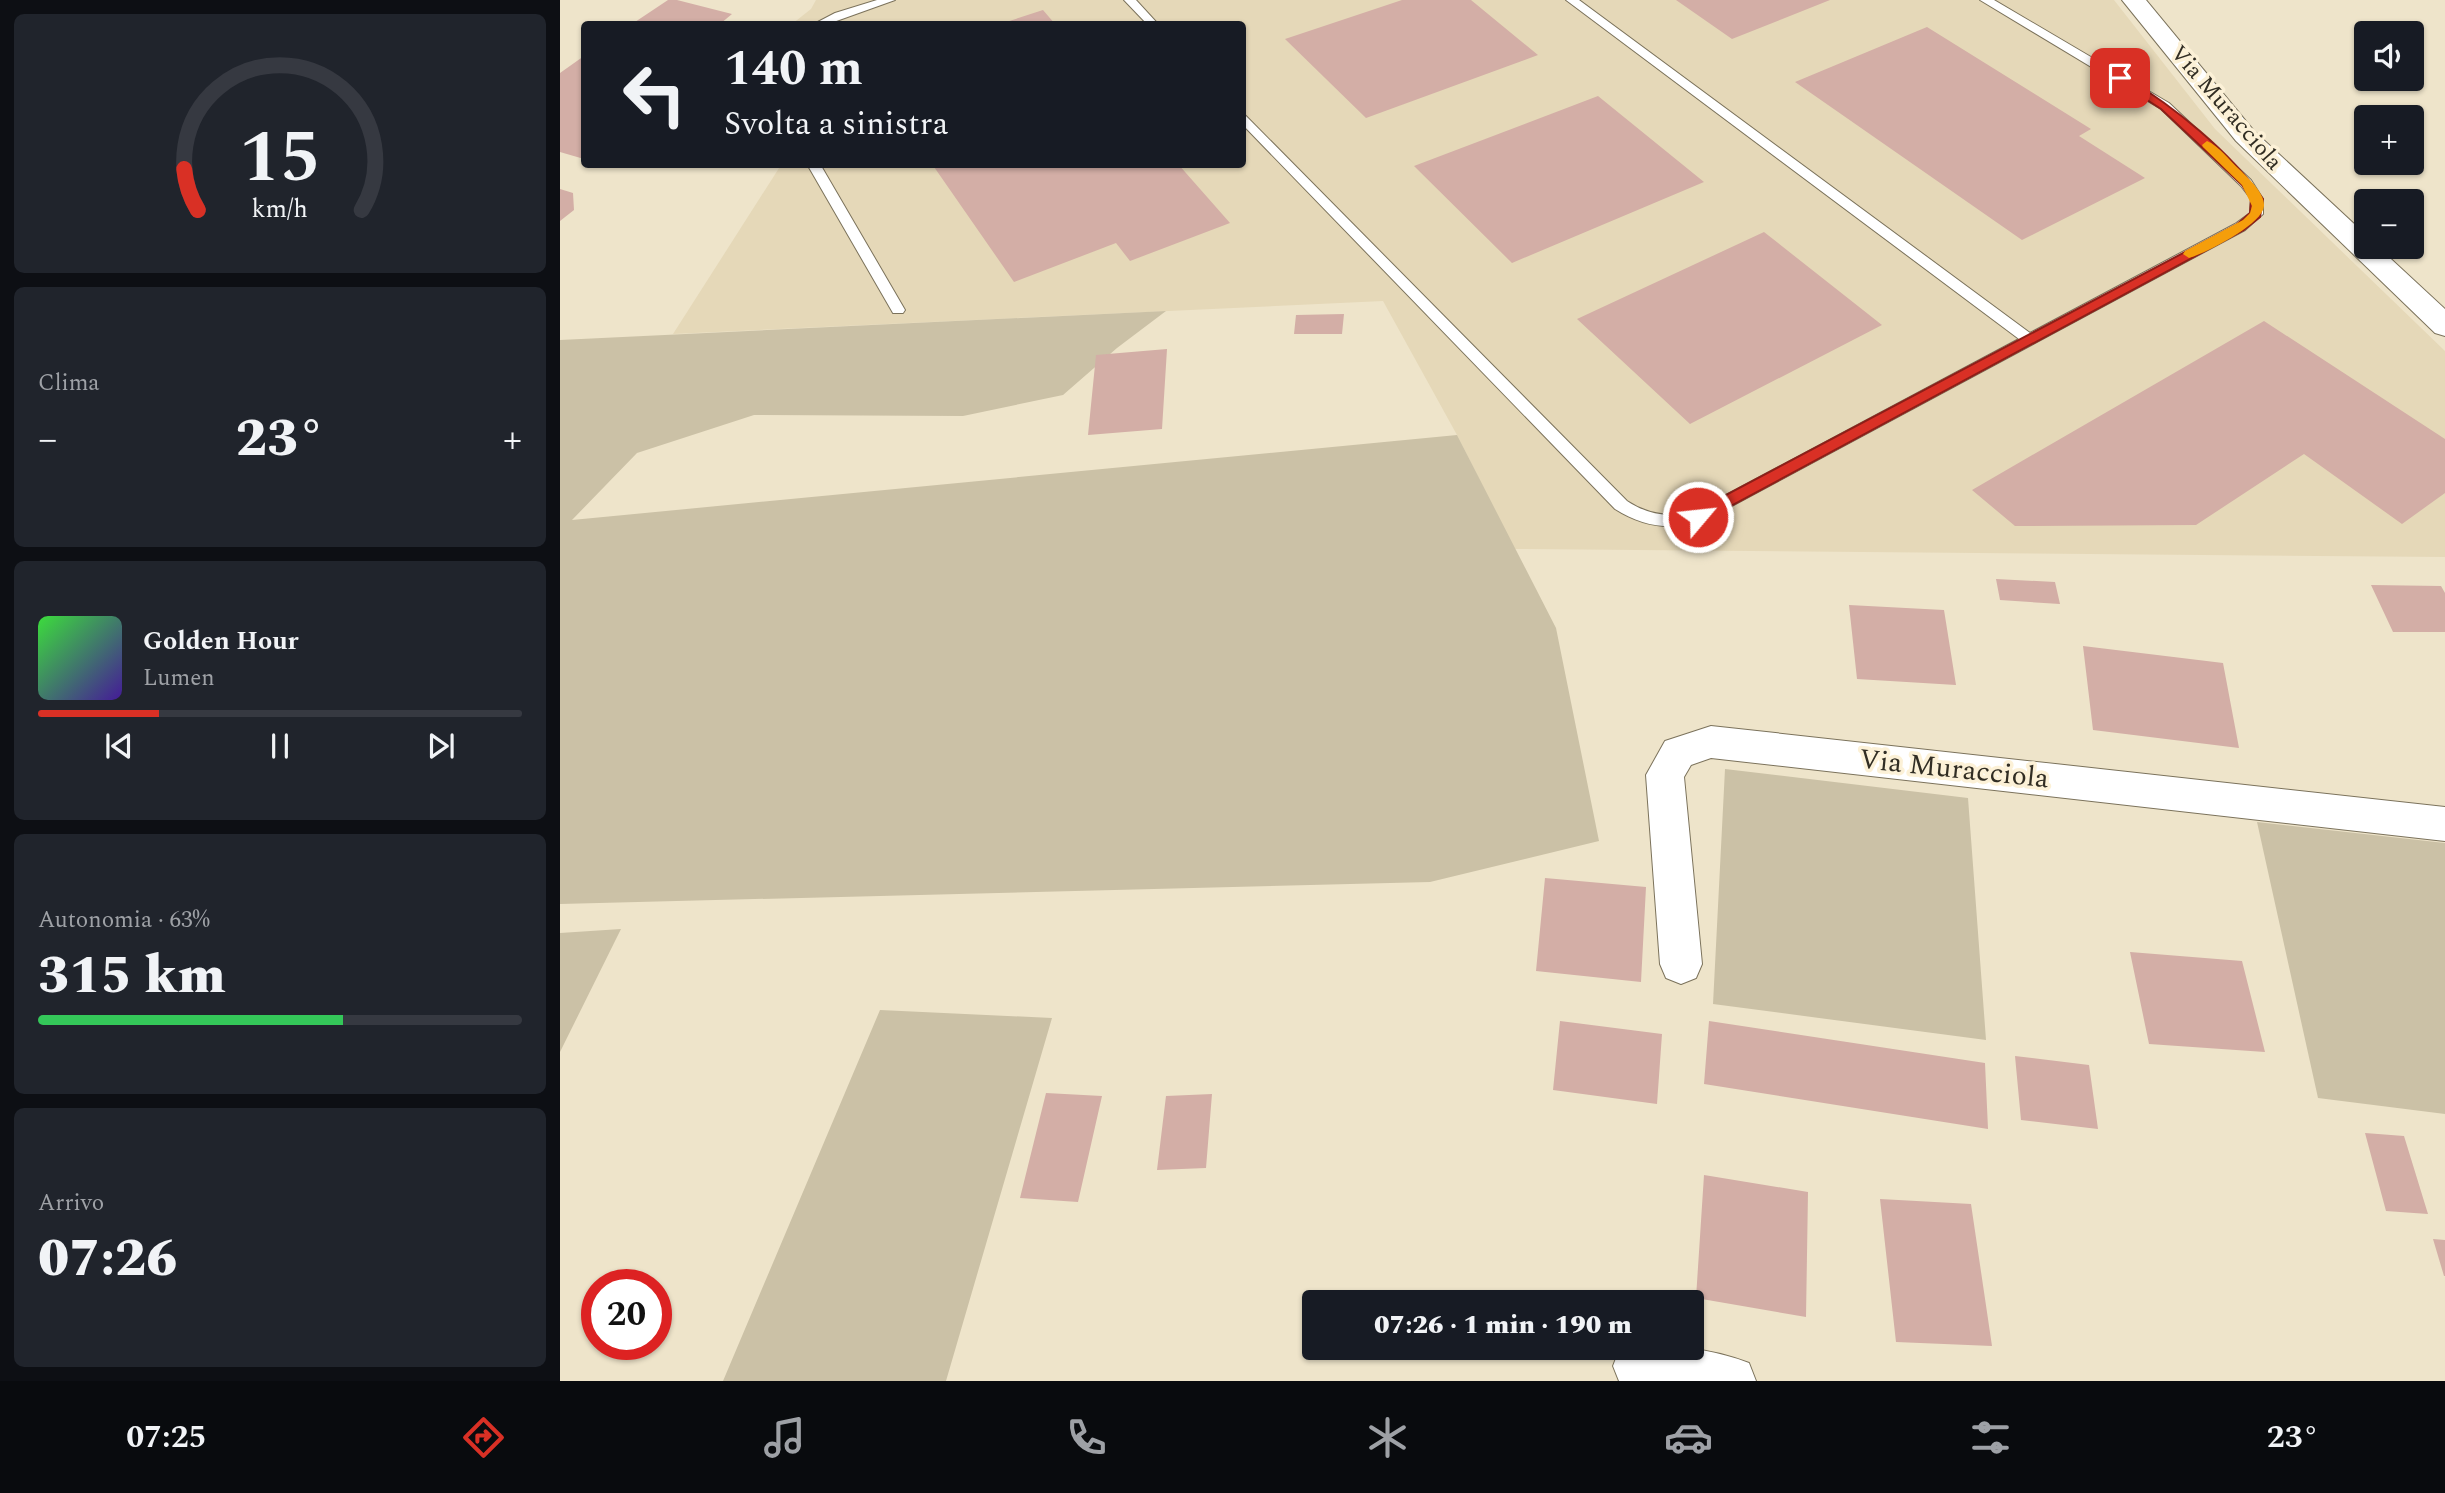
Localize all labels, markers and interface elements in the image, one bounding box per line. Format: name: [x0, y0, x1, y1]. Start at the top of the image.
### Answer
map controls: [2354, 21, 2424, 259]
button: sound: [2354, 21, 2424, 91]
text: 140 m: [724, 32, 863, 107]
street label: Via Muracciola: [2161, 37, 2291, 179]
pin: [2090, 48, 2150, 108]
icon: left: [609, 49, 700, 140]
icon: arrive: [2101, 59, 2139, 97]
text: Svolta a sinistra: [724, 100, 948, 149]
text: 15: [239, 103, 321, 214]
button: +: [2354, 105, 2424, 175]
button: −: [2354, 189, 2424, 259]
text: km/h: [252, 191, 308, 229]
text: Clima: [38, 366, 100, 401]
text: 23°: [236, 400, 324, 479]
text: −: [38, 411, 57, 469]
text: +: [503, 411, 522, 469]
position arrow: [1661, 480, 1735, 554]
text: Golden Hour: [143, 621, 299, 661]
text: Lumen: [143, 661, 215, 696]
icon: previous: [100, 727, 138, 765]
icon: pause: [261, 727, 299, 765]
icon: next: [422, 727, 460, 765]
street label: Via Muracciola: [1857, 738, 2051, 800]
text: Autonomia · 63%: [38, 903, 210, 938]
text: 315 km: [38, 937, 226, 1016]
text: Arrivo: [38, 1186, 104, 1221]
text: 07:26: [38, 1220, 177, 1299]
speed limit sign: 20: [581, 1269, 672, 1360]
text: 07:26 · 1 min · 190 m: [1374, 1305, 1632, 1345]
text: 07:25: [126, 1413, 207, 1462]
icon: directions: [459, 1413, 508, 1462]
icon: music: [760, 1413, 809, 1462]
icon: phone: [1062, 1413, 1111, 1462]
icon: climate: [1363, 1413, 1412, 1462]
icon: car: [1664, 1413, 1713, 1462]
icon: filters: [1966, 1413, 2015, 1462]
text: 23°: [2267, 1413, 2319, 1462]

